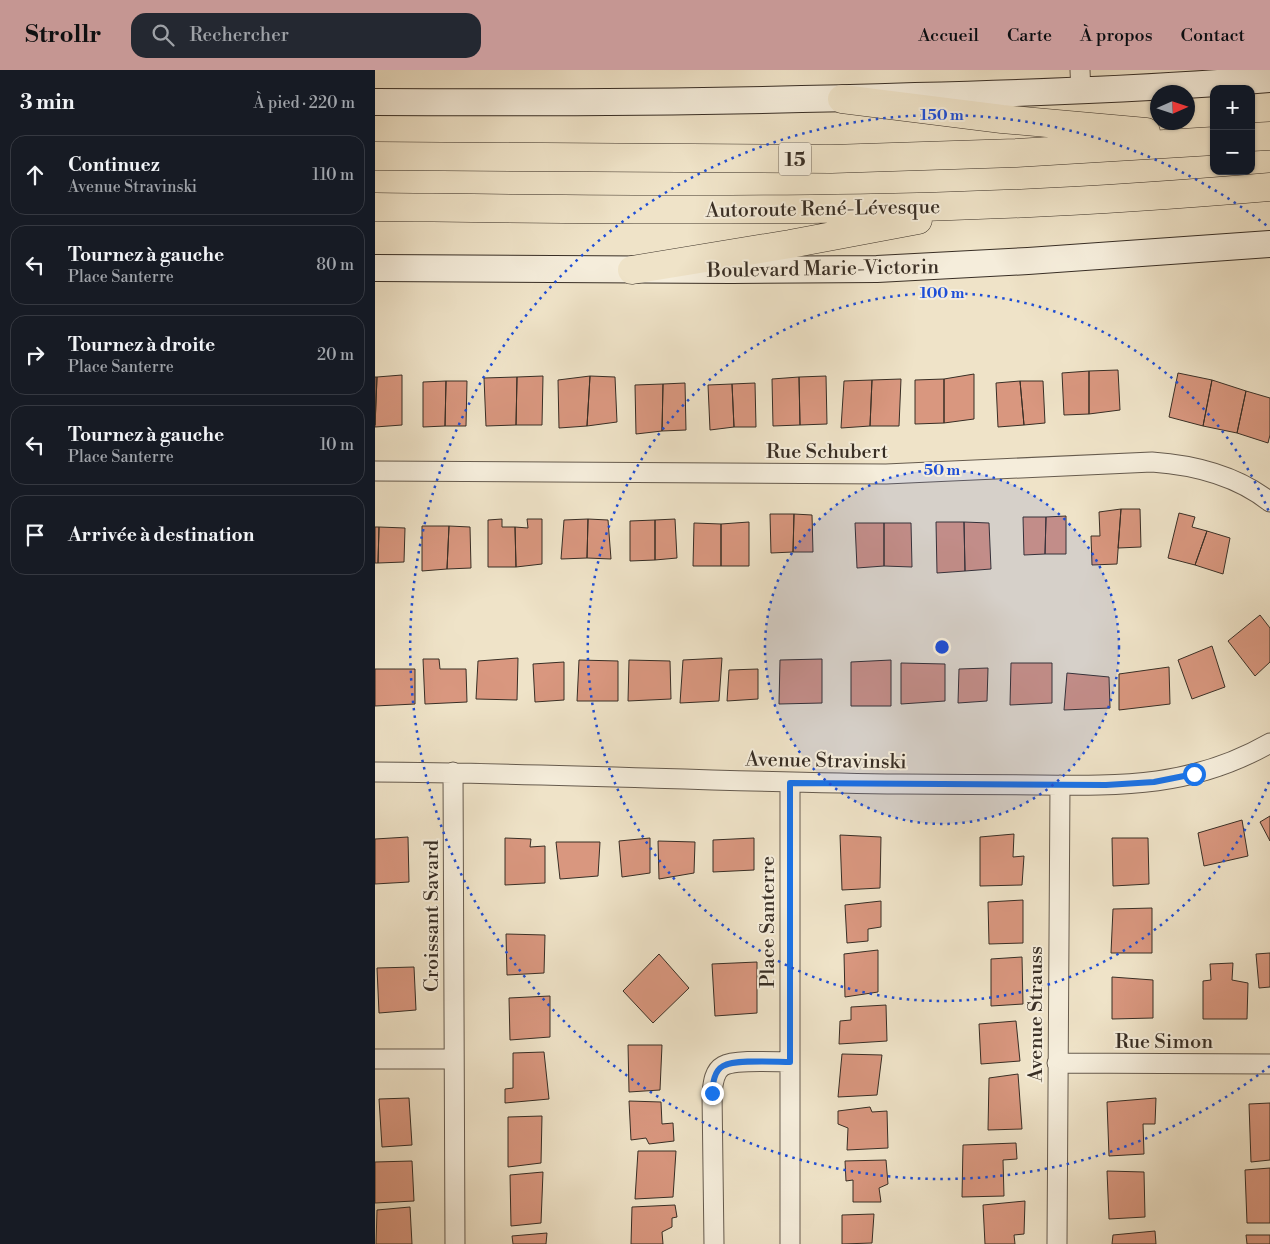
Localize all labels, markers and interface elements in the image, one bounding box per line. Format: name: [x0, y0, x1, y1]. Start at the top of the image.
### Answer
search box: [131, 13, 481, 58]
text: Strollr: [25, 20, 101, 50]
icon: search: [149, 21, 177, 49]
text: Rechercher: [189, 23, 289, 47]
text: Accueil: [918, 24, 979, 47]
text: Carte: [1007, 24, 1052, 47]
text: À propos: [1080, 24, 1153, 47]
text: Contact: [1181, 24, 1245, 47]
north arrow: [1150, 85, 1195, 130]
map controls: [1210, 85, 1255, 175]
button: +: [1210, 85, 1255, 130]
text: 3 min: [20, 90, 75, 116]
text: À pied · 220 m: [254, 93, 355, 113]
text: 150 m: [920, 106, 964, 125]
button: −: [1210, 130, 1255, 175]
road number: 15: [779, 142, 811, 176]
text: Continuez: [68, 153, 160, 177]
icon: ahead: [21, 161, 49, 189]
text: 110 m: [312, 165, 354, 185]
text: Avenue Stravinski: [68, 177, 197, 197]
street label: Autoroute René-Lévesque: [705, 195, 940, 224]
text: Tournez à gauche: [68, 243, 224, 267]
icon: left: [21, 251, 49, 279]
text: 80 m: [316, 255, 354, 275]
street label: Boulevard Marie-Victorin: [706, 255, 939, 284]
text: Place Santerre: [68, 267, 174, 287]
text: 100 m: [920, 284, 965, 303]
text: Tournez à droite: [68, 333, 215, 357]
icon: right: [21, 341, 49, 369]
text: 20 m: [317, 345, 354, 365]
text: Place Santerre: [68, 357, 174, 377]
text: Tournez à gauche: [68, 423, 224, 447]
icon: left: [21, 431, 49, 459]
text: 10 m: [320, 435, 354, 455]
street label: Rue Schubert: [766, 440, 888, 465]
text: Place Santerre: [68, 447, 174, 467]
text: 50 m: [924, 461, 960, 480]
icon: arrive: [21, 521, 49, 549]
text: Arrivée à destination: [68, 523, 254, 547]
centre of rings: [933, 638, 951, 656]
street label: Avenue Stravinski: [744, 748, 907, 775]
route start: [1183, 763, 1206, 786]
street label: Croissant Savard: [420, 839, 445, 992]
street label: Place Santerre: [756, 856, 781, 988]
street label: Avenue Strauss: [1024, 946, 1049, 1083]
street label: Rue Simon: [1115, 1030, 1213, 1055]
route end: [701, 1082, 724, 1105]

